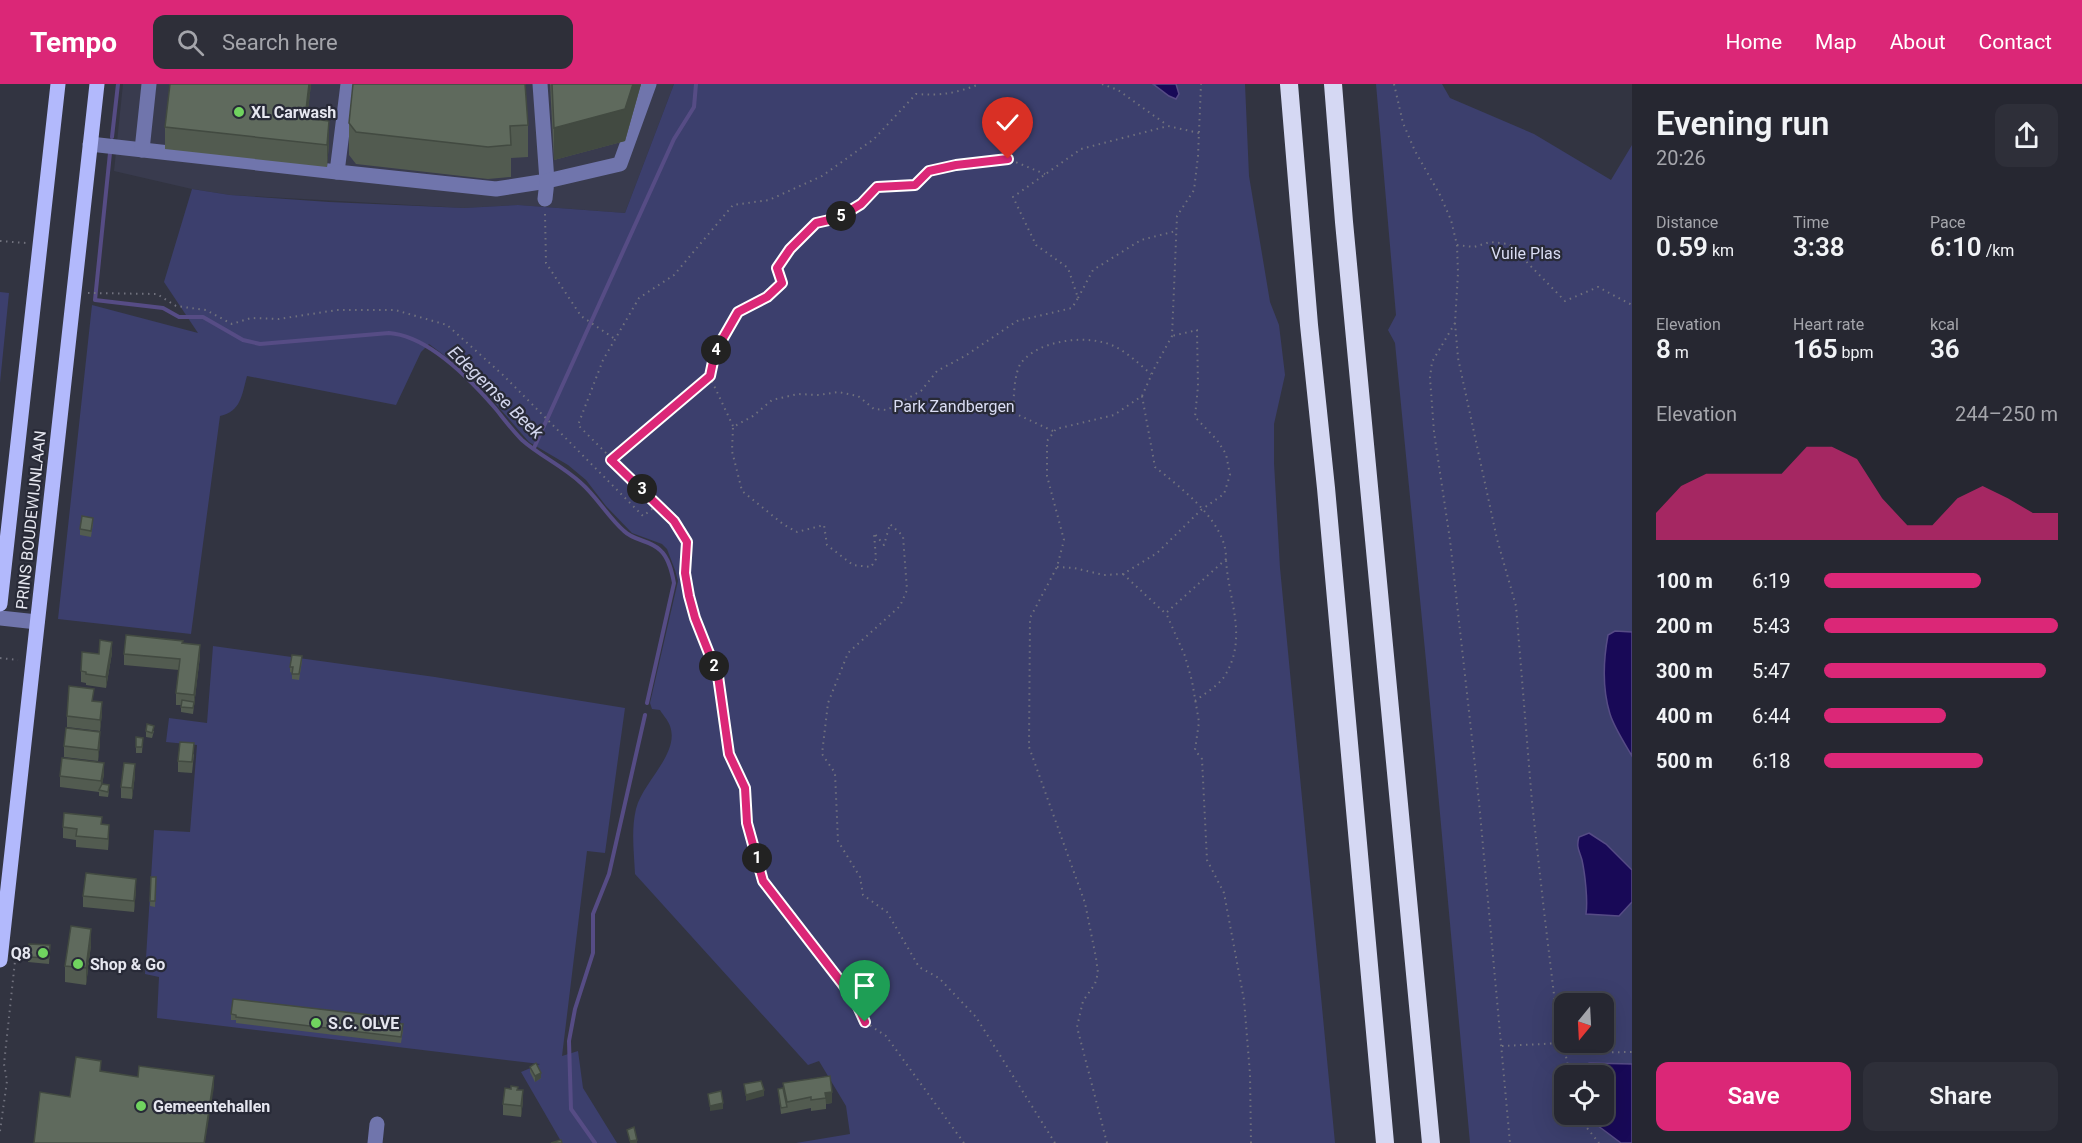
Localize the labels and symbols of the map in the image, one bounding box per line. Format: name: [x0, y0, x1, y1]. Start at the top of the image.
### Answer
pin: [982, 97, 1033, 159]
place label: XL Carwash: [251, 103, 336, 122]
marker: XL Carwash: [232, 105, 246, 119]
pin: 5: [826, 201, 856, 231]
park label: Vuile Plas: [1491, 244, 1561, 263]
pin: 4: [701, 335, 731, 365]
water label: Edegemse Beek: [444, 341, 549, 443]
park label: Park Zandbergen: [893, 397, 1015, 416]
street label: PRINS BOUDEWIJNLAAN: [12, 430, 50, 610]
pin: 3: [627, 474, 657, 504]
pin: 2: [699, 651, 729, 681]
pin: 1: [742, 843, 772, 873]
place label: Q8: [11, 944, 31, 963]
marker: Q8: [36, 946, 50, 960]
place label: Shop & Go: [90, 955, 165, 974]
marker: Shop & Go: [71, 957, 85, 971]
pin: [839, 960, 890, 1022]
north arrow: [1554, 993, 1614, 1053]
place label: S.C. OLVE: [328, 1014, 399, 1033]
marker: S.C. OLVE: [309, 1016, 323, 1030]
place label: Gemeentehallen: [153, 1097, 270, 1116]
marker: Gemeentehallen: [134, 1099, 148, 1113]

